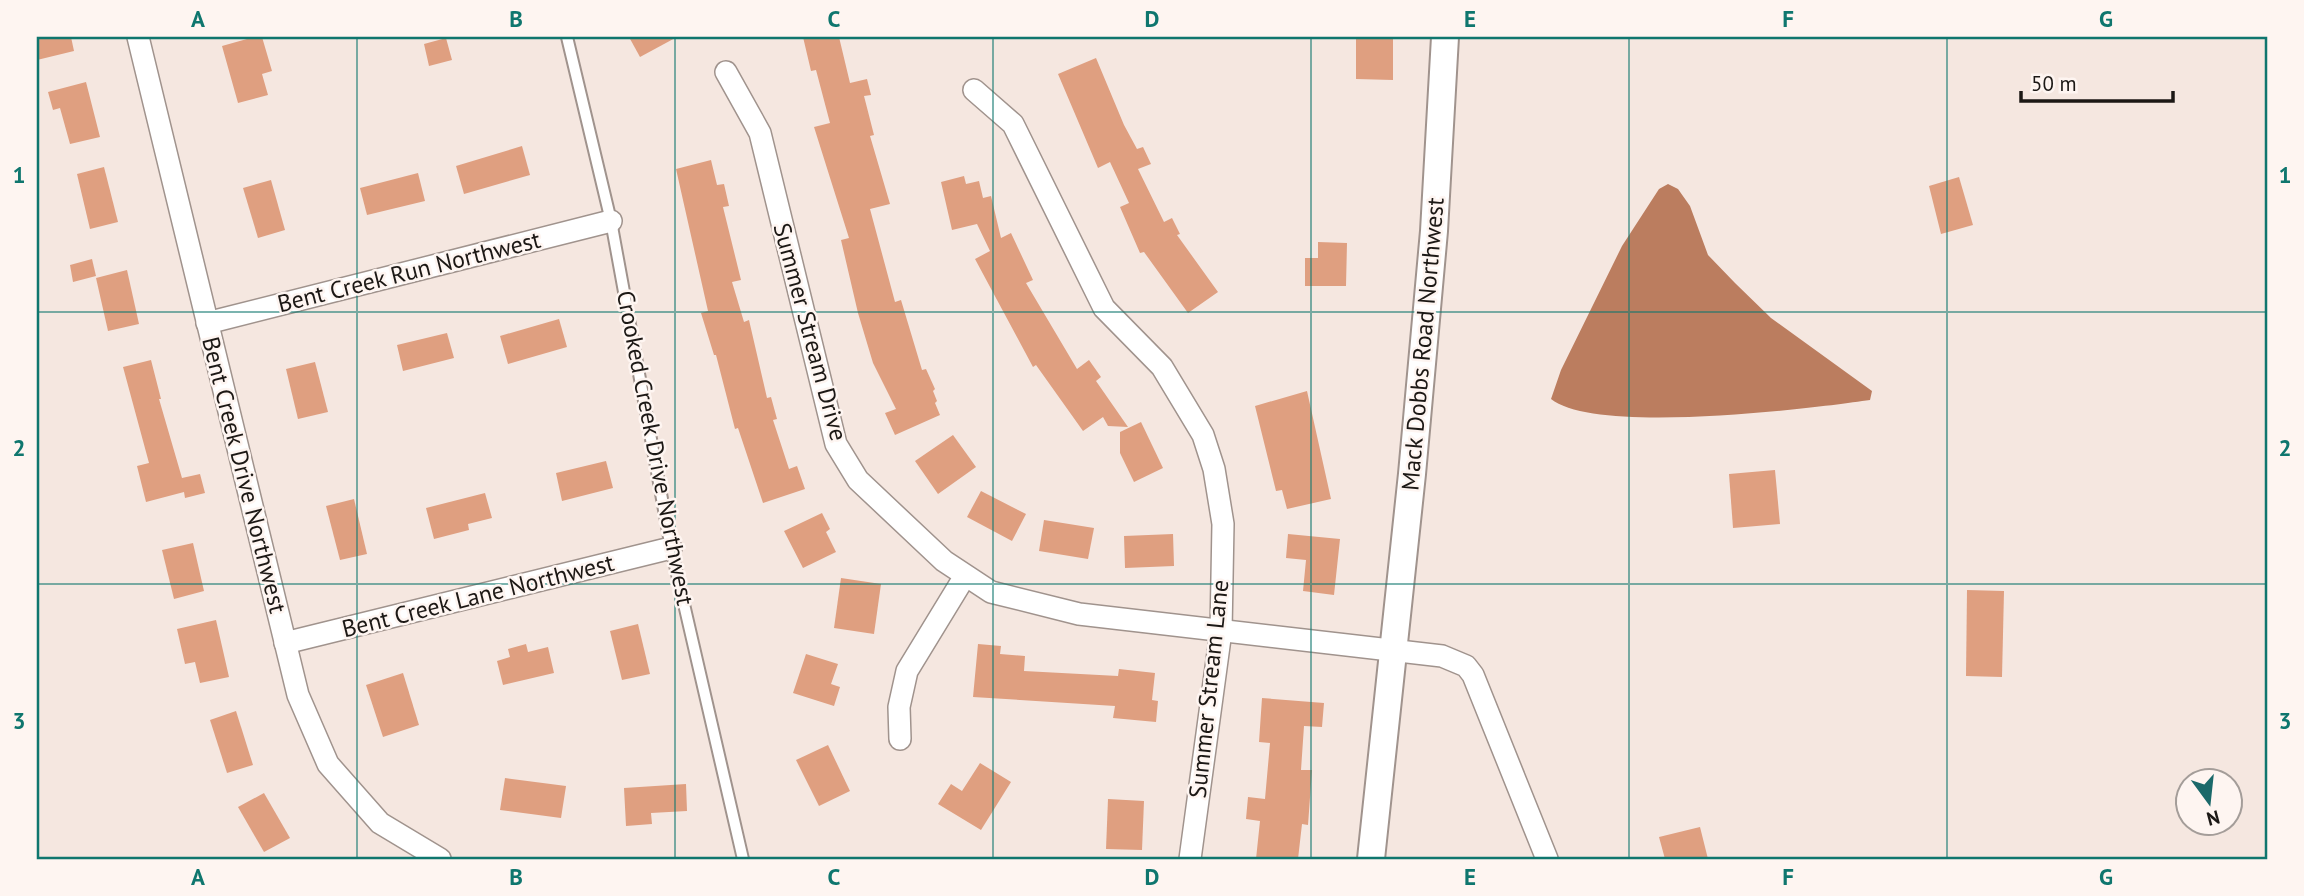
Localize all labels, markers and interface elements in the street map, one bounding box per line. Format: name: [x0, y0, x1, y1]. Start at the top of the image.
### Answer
text: A: [191, 4, 205, 33]
text: B: [509, 4, 523, 33]
text: C: [828, 4, 841, 33]
text: D: [1145, 4, 1159, 33]
text: E: [1464, 4, 1476, 33]
text: F: [1782, 4, 1794, 33]
text: G: [2099, 4, 2113, 33]
scale bar: [2021, 60, 2173, 104]
text: 50 m: [2031, 70, 2077, 97]
text: 1: [12, 160, 26, 189]
text: 1: [2278, 160, 2292, 189]
street label: Mack Dobbs Road Northwest: [1394, 196, 1451, 492]
street label: Summer Stream Drive: [766, 220, 854, 444]
street label: Bent Creek Run Northwest: [274, 224, 544, 319]
street label: Crooked Creek Drive Northwest: [610, 288, 701, 608]
street label: Bent Creek Drive Northwest: [195, 333, 294, 616]
text: 2: [12, 433, 26, 462]
text: 2: [2278, 433, 2292, 462]
street label: Bent Creek Lane Northwest: [339, 547, 617, 644]
street label: Summer Stream Lane: [1182, 578, 1235, 800]
text: 3: [12, 706, 26, 735]
text: 3: [2278, 706, 2292, 735]
north arrow: [2174, 766, 2244, 836]
text: N: [2204, 805, 2223, 832]
text: A: [191, 862, 205, 891]
text: B: [509, 862, 523, 891]
text: C: [828, 862, 841, 891]
text: D: [1145, 862, 1159, 891]
text: E: [1464, 862, 1476, 891]
text: F: [1782, 862, 1794, 891]
text: G: [2099, 862, 2113, 891]

